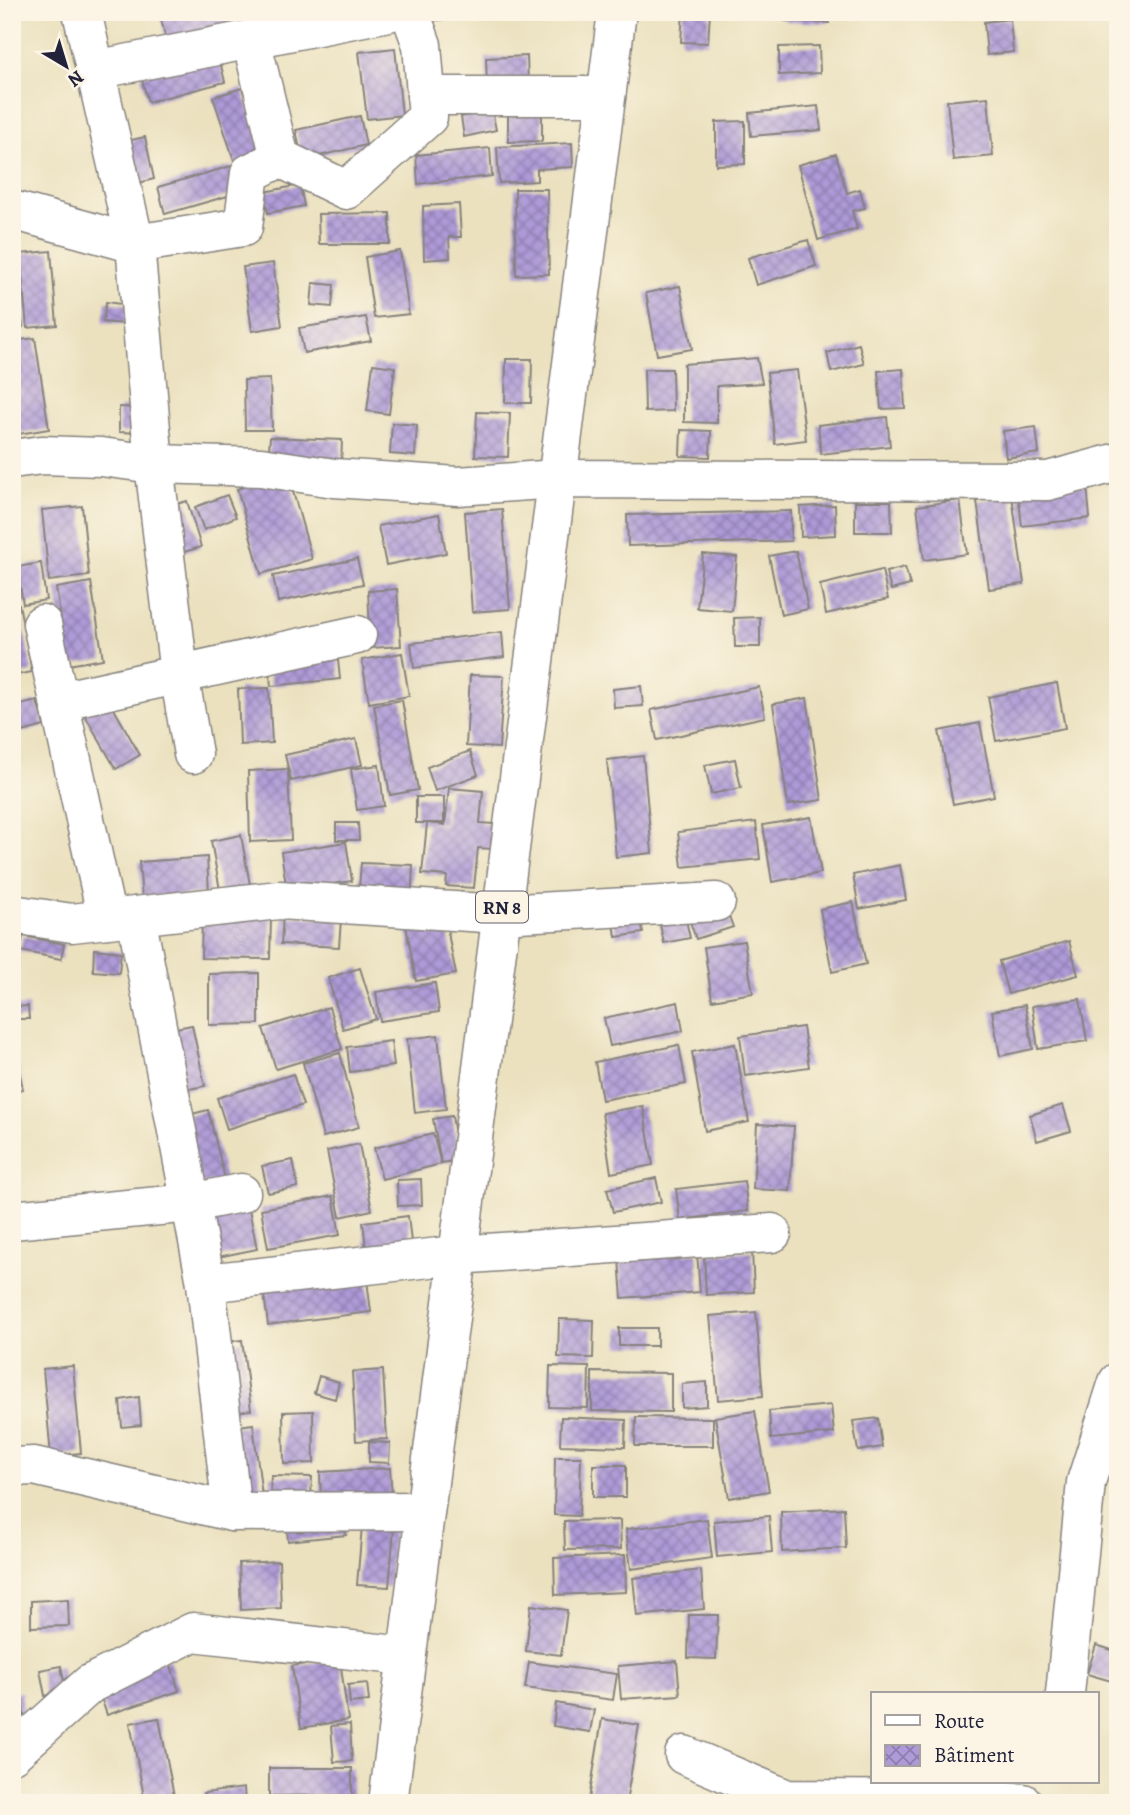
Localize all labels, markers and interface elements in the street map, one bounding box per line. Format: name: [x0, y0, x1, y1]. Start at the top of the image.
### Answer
north arrow: [32, 32, 102, 102]
text: N: [62, 64, 89, 93]
road number: RN 8: [476, 892, 528, 923]
legend: [871, 1692, 1098, 1784]
text: Route: [934, 1707, 984, 1735]
text: Bâtiment: [934, 1741, 1015, 1769]

